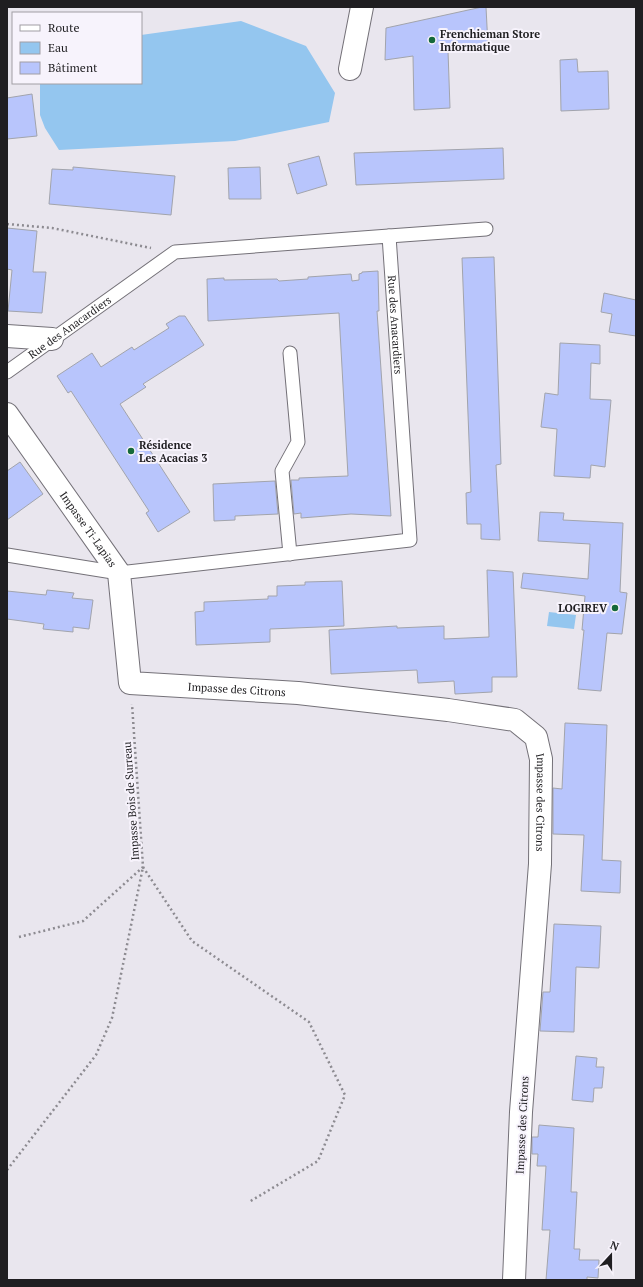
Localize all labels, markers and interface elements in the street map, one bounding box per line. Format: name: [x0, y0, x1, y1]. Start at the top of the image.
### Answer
legend: [12, 12, 142, 84]
text: Route: [48, 20, 79, 35]
place label: Frenchieman Store Informatique: [440, 27, 540, 54]
marker: Frenchieman Store Informatique: [427, 35, 437, 45]
text: Eau: [48, 40, 68, 55]
text: Bâtiment: [48, 60, 98, 75]
street label: Rue des Anacardiers: [385, 275, 406, 375]
street label: Rue des Anacardiers: [25, 293, 114, 362]
place label: Résidence Les Acacias 3: [139, 438, 208, 465]
marker: Résidence Les Acacias 3: [126, 446, 136, 456]
street label: Impasse Ti-Lapias: [57, 489, 120, 570]
place label: LOGIREV: [558, 601, 608, 615]
marker: LOGIREV: [610, 603, 620, 613]
street label: Impasse des Citrons: [187, 679, 286, 699]
street label: Impasse Bois de Surreau: [120, 741, 142, 861]
street label: Impasse des Citrons: [533, 752, 548, 852]
street label: Impasse des Citrons: [512, 1075, 532, 1174]
north arrow: [591, 1235, 631, 1275]
text: N: [608, 1238, 622, 1254]

